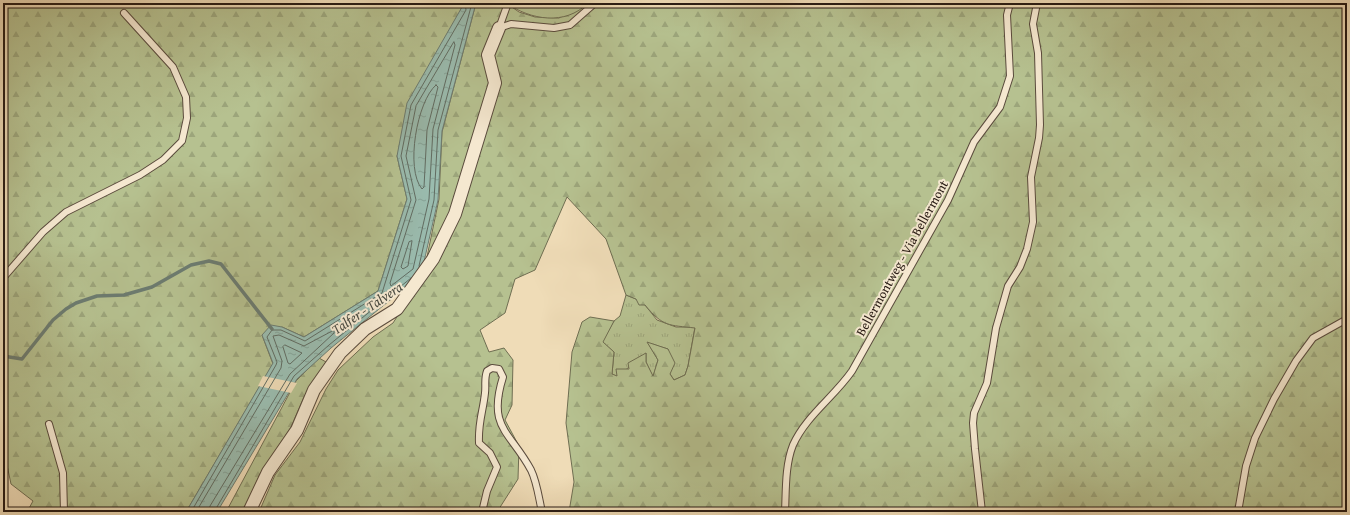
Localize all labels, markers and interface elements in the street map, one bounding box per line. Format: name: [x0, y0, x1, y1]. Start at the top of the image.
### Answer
street label: Bellermontweg - Via Bellermont: [851, 176, 953, 339]
water label: Talfer - Talvera: [328, 277, 407, 339]

